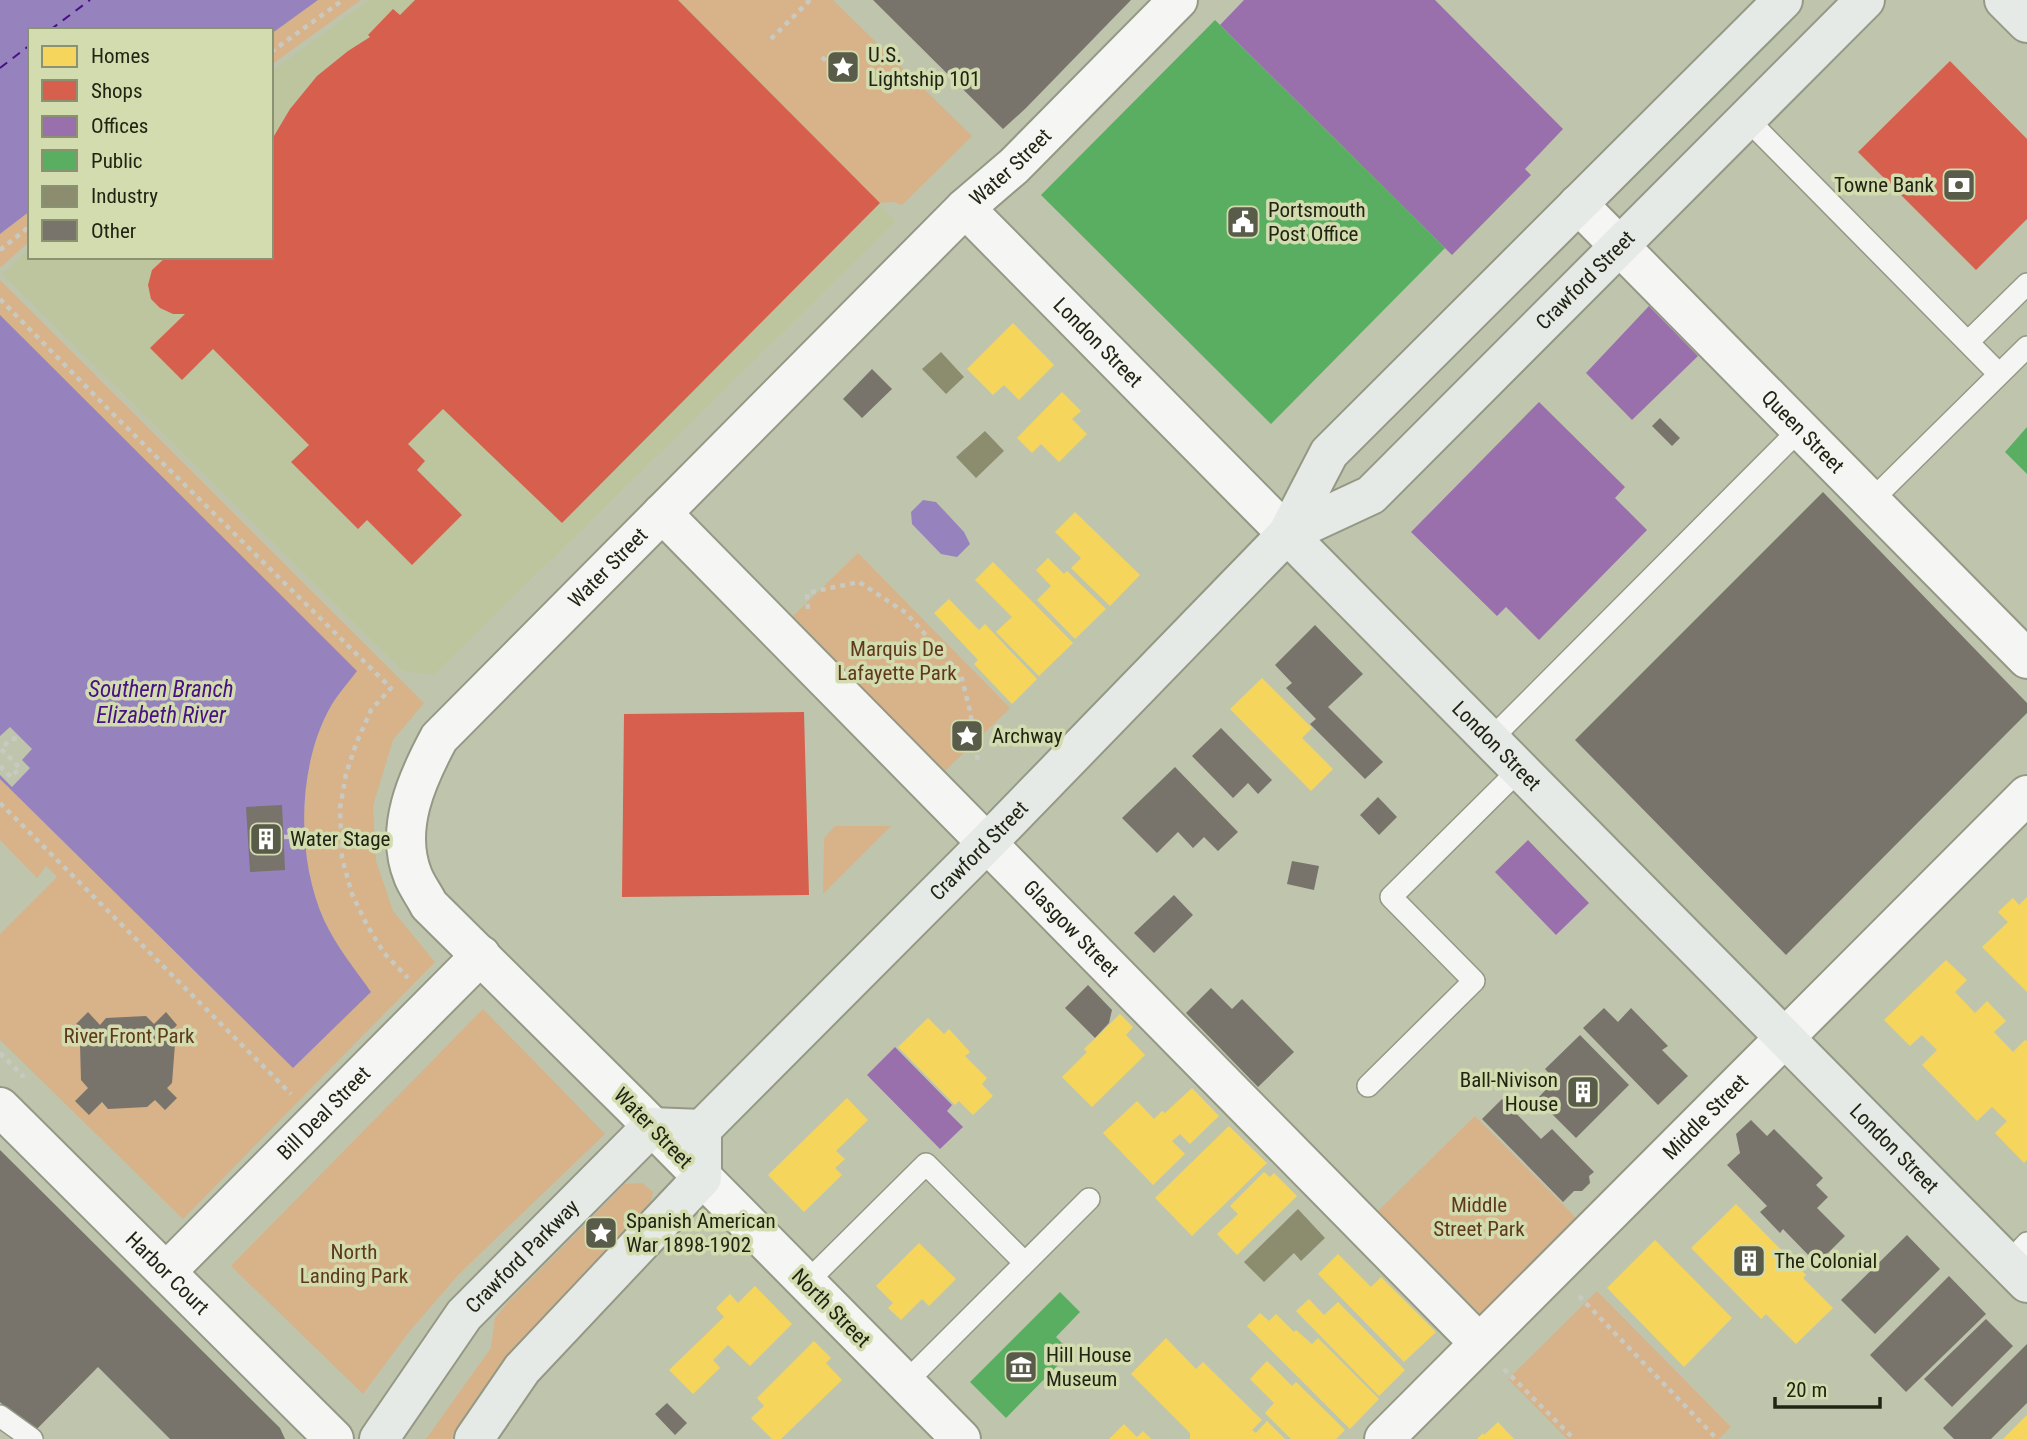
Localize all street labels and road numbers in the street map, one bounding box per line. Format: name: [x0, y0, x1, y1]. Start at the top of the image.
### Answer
street label: Water Street: [965, 124, 1056, 211]
street label: Crawford Street: [1531, 226, 1640, 335]
street label: London Street: [1049, 293, 1147, 392]
street label: Queen Street: [1757, 385, 1849, 478]
street label: Water Street: [563, 523, 653, 612]
street label: London Street: [1447, 696, 1546, 796]
street label: Crawford Street: [925, 796, 1033, 905]
street label: Glasgow Street: [1018, 875, 1124, 982]
street label: Bill Deal Street: [273, 1062, 375, 1165]
street label: Middle Street: [1658, 1070, 1753, 1165]
street label: Water Street: [609, 1083, 697, 1173]
street label: London Street: [1845, 1099, 1944, 1198]
street label: Crawford Parkway: [461, 1195, 584, 1318]
street label: Harbor Court: [121, 1227, 214, 1320]
street label: North Street: [787, 1264, 875, 1352]

